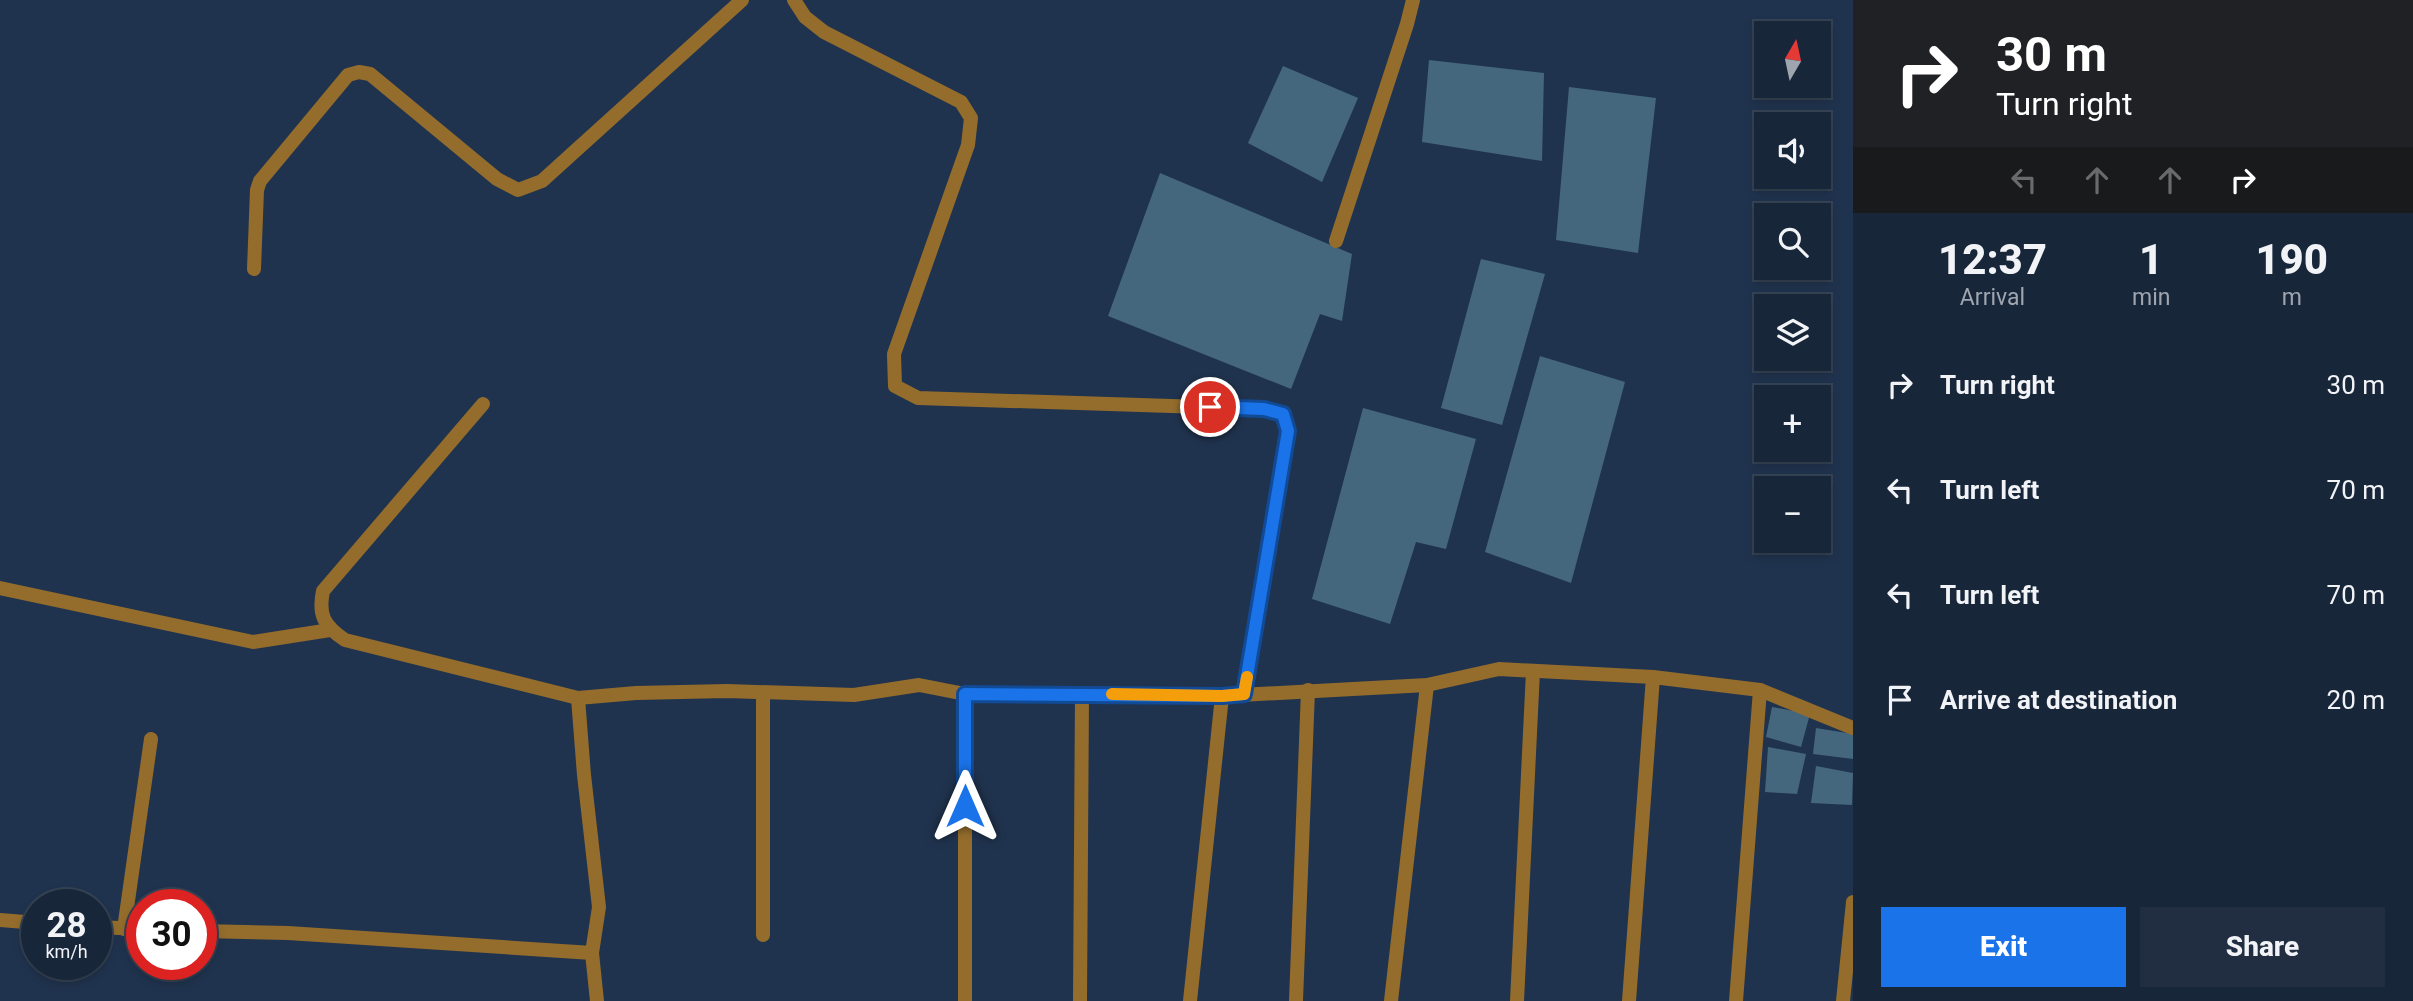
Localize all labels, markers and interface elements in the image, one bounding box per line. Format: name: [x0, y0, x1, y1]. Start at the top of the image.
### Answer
north arrow: [1754, 21, 1830, 98]
map controls: [1754, 21, 1831, 553]
text: 30 m: [1996, 26, 2107, 83]
icon: right: [1881, 28, 1972, 119]
text: Turn right: [1996, 85, 2132, 123]
button: sound: [1754, 112, 1831, 189]
icon: left: [2005, 161, 2043, 199]
icon: ahead: [2078, 161, 2116, 199]
icon: ahead: [2151, 161, 2189, 199]
icon: right: [2224, 161, 2262, 199]
button: search: [1754, 203, 1831, 280]
text: 12:37: [1938, 235, 2047, 284]
text: 1: [2139, 235, 2163, 284]
text: 190: [2255, 235, 2328, 284]
text: Arrival: [1960, 284, 2025, 311]
text: min: [2132, 284, 2170, 311]
text: m: [2282, 284, 2302, 311]
button: layers: [1754, 294, 1831, 371]
icon: right: [1881, 366, 1919, 404]
text: Turn right: [1940, 370, 2055, 400]
text: 30 m: [2327, 370, 2385, 400]
pin: [1180, 377, 1240, 437]
button: +: [1754, 385, 1831, 462]
icon: arrive: [1191, 388, 1229, 426]
icon: left: [1881, 471, 1919, 509]
text: Turn left: [1940, 475, 2039, 505]
text: 70 m: [2327, 475, 2385, 505]
button: −: [1754, 476, 1831, 553]
icon: left: [1881, 576, 1919, 614]
text: Turn left: [1940, 580, 2039, 610]
text: 70 m: [2327, 580, 2385, 610]
icon: arrive: [1881, 681, 1919, 719]
text: Arrive at destination: [1940, 685, 2177, 715]
text: 20 m: [2327, 685, 2385, 715]
position arrow: [928, 769, 1002, 843]
speed limit sign: 30: [126, 889, 217, 980]
text: 28: [46, 905, 87, 946]
button: Exit: [1881, 907, 2126, 987]
button: Share: [2140, 907, 2385, 987]
text: km/h: [45, 941, 88, 962]

